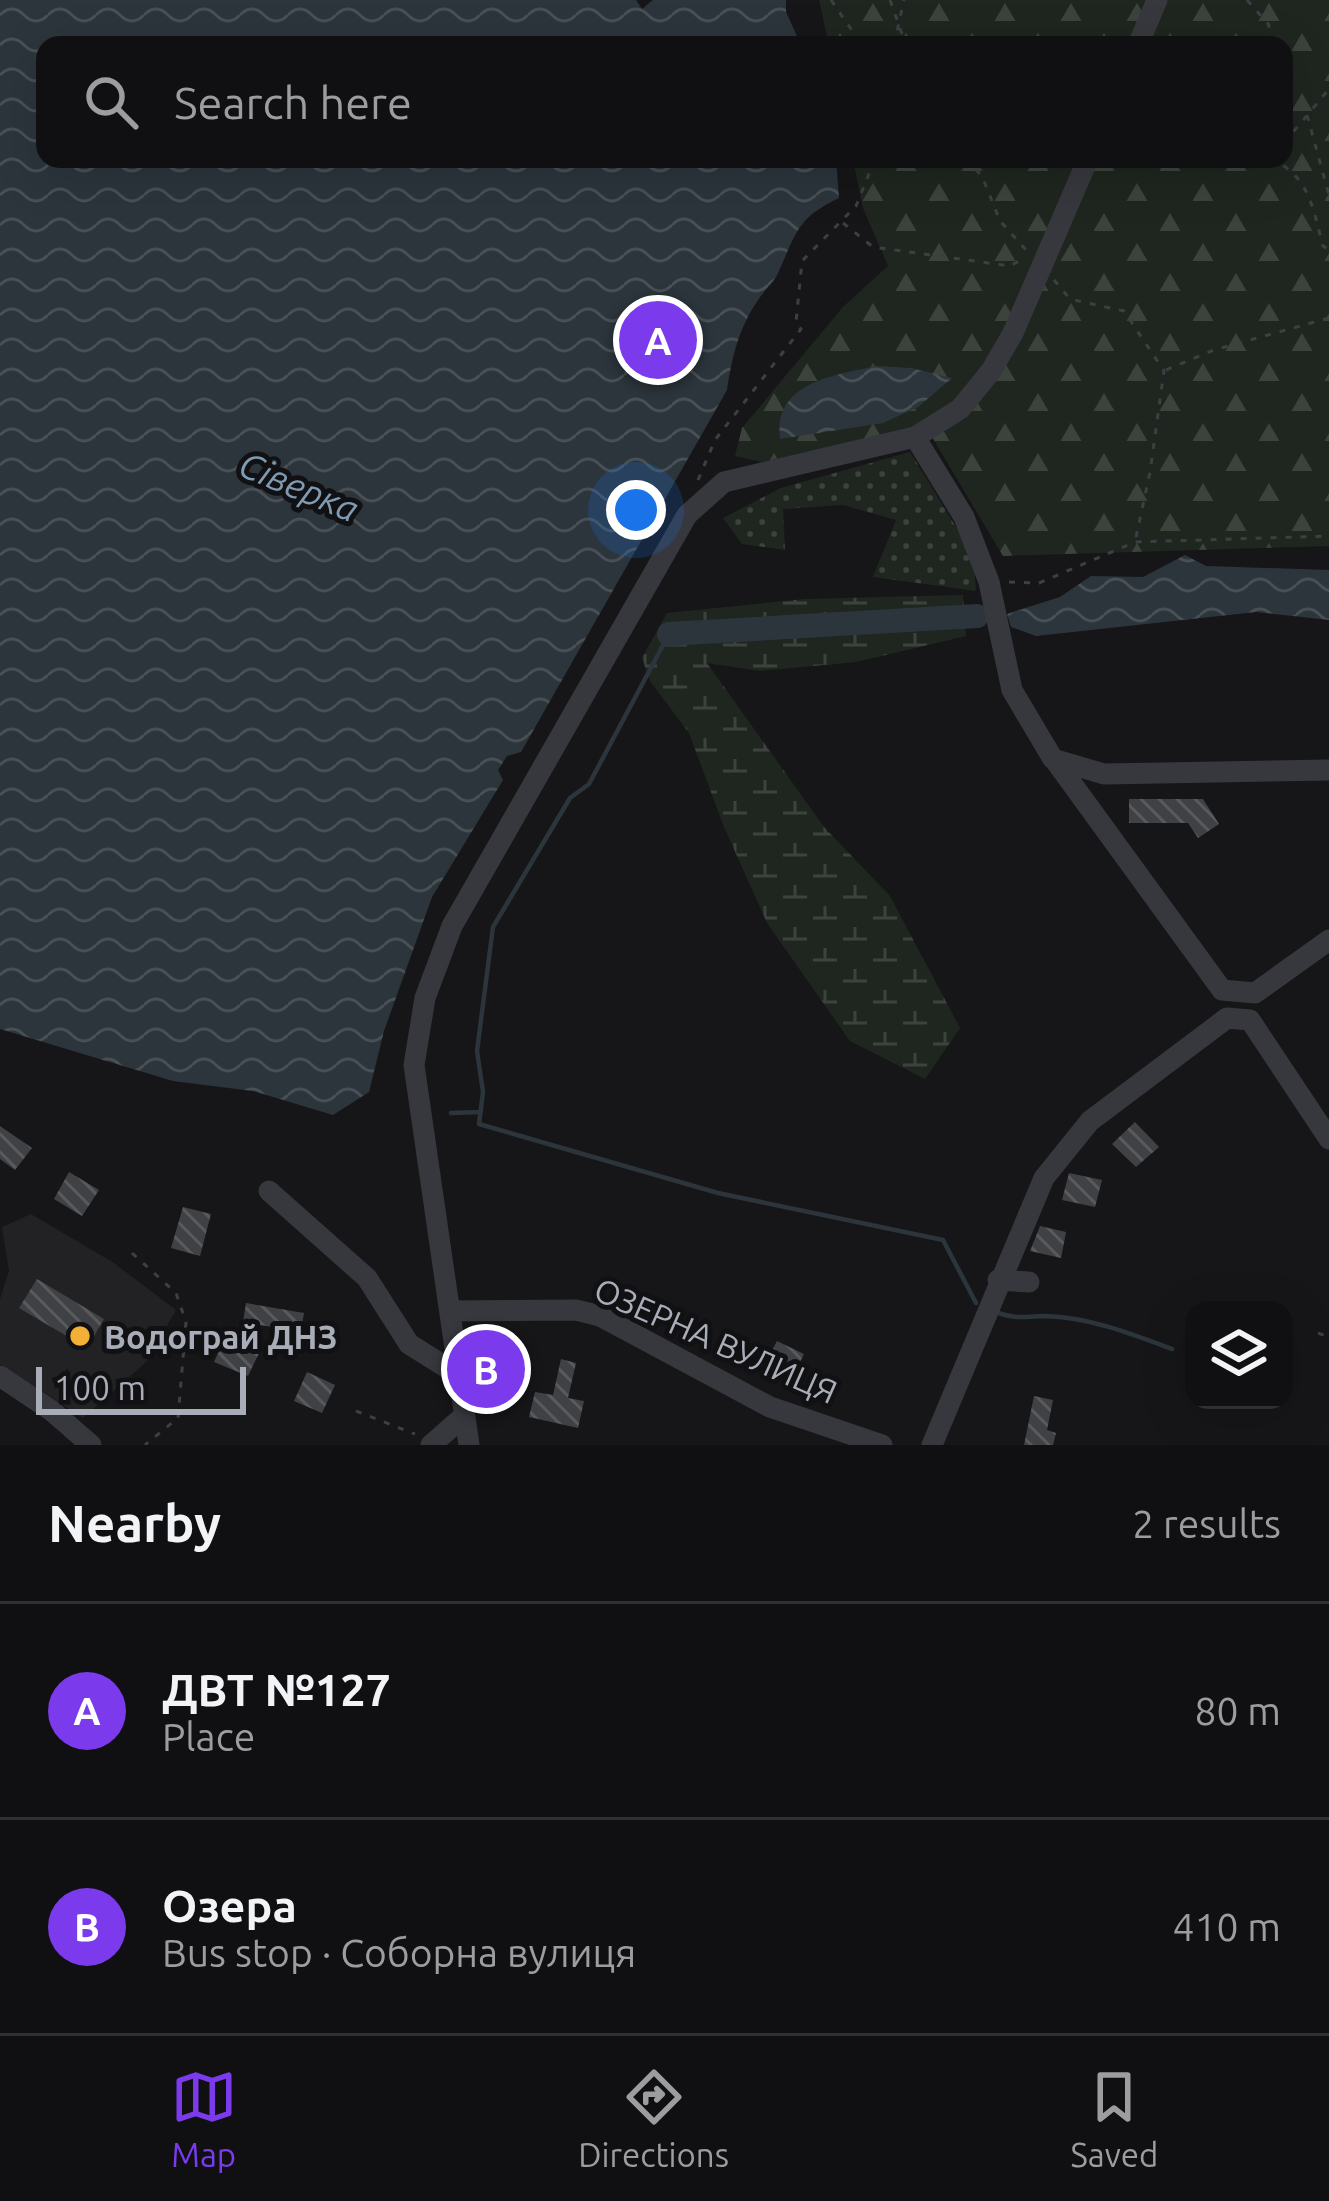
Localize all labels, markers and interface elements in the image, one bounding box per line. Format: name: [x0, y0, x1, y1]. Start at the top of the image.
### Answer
search box: [36, 36, 1293, 168]
icon: search: [78, 69, 144, 135]
text: Search here: [174, 77, 412, 128]
pin: A: [619, 295, 697, 385]
water label: Сіверка: [233, 443, 365, 529]
your location: [606, 480, 666, 540]
street label: ОЗЕРНА ВУЛИЦЯ: [589, 1270, 843, 1410]
map controls: [1185, 1301, 1293, 1409]
button: layers: [1185, 1301, 1293, 1409]
place label: Водограй ДНЗ: [104, 1318, 337, 1355]
marker: Водограй ДНЗ: [67, 1323, 93, 1349]
pin: B: [447, 1324, 525, 1414]
scale bar: [36, 1361, 246, 1414]
text: 100 m: [54, 1369, 146, 1406]
text: Nearby: [48, 1494, 221, 1552]
text: 2 results: [1132, 1502, 1281, 1545]
text: ДВТ №127: [162, 1664, 391, 1715]
text: A: [73, 1689, 101, 1732]
text: 80 m: [1194, 1689, 1281, 1732]
text: Place: [162, 1715, 255, 1758]
text: Озера: [162, 1880, 297, 1931]
text: B: [74, 1905, 100, 1948]
text: 410 m: [1172, 1905, 1281, 1948]
text: Bus stop · Соборна вулиця: [162, 1931, 636, 1974]
tab: Map: [171, 2064, 237, 2173]
tab: Directions: [578, 2064, 729, 2173]
tab: Saved: [1070, 2064, 1158, 2173]

